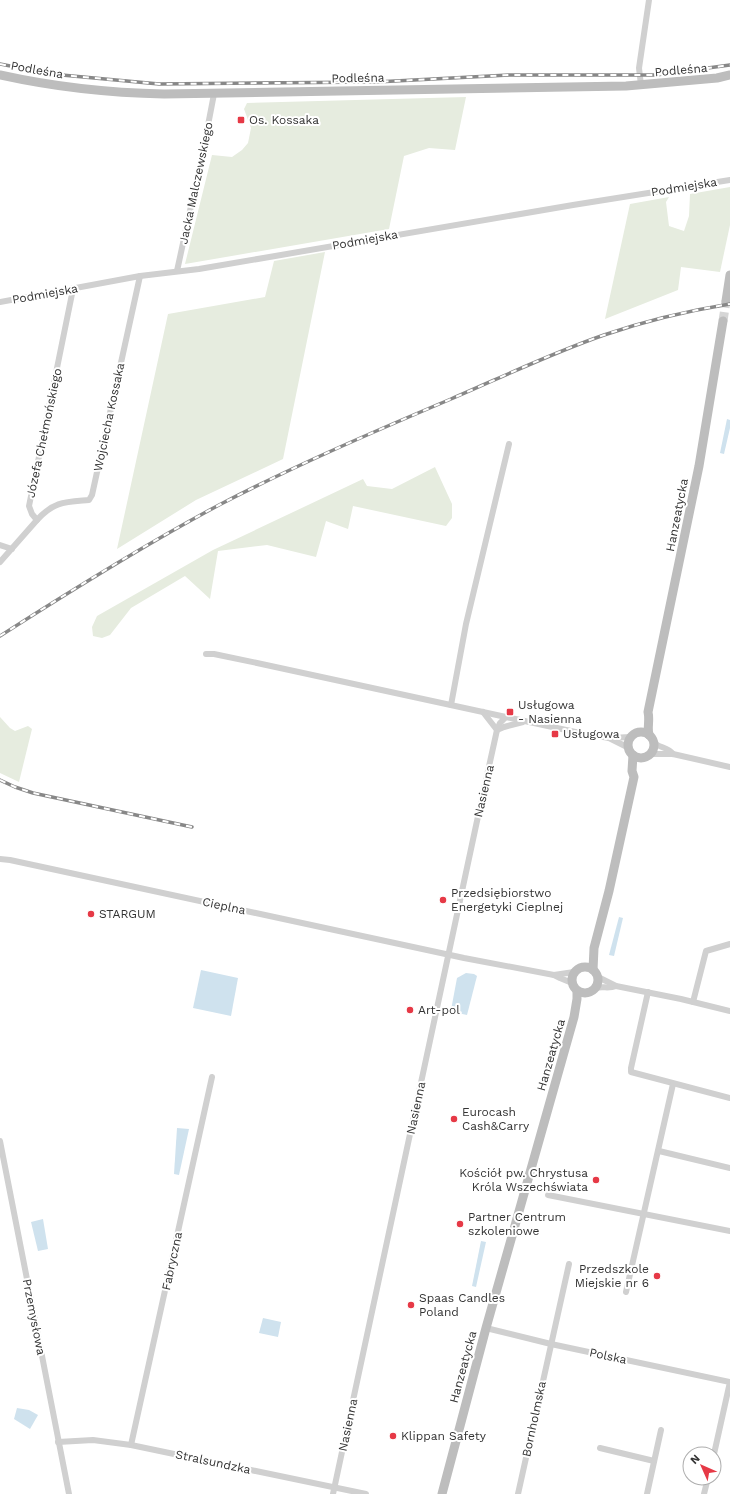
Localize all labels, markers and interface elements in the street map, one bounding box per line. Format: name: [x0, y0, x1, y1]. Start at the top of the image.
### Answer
street label: Podleśna: [10, 58, 65, 82]
street label: Podleśna: [654, 61, 708, 79]
street label: Podleśna: [331, 71, 385, 85]
place label: Os. Kossaka: [249, 113, 319, 127]
marker: Os. Kossaka: [236, 115, 246, 125]
street label: Jacka Malczewskiego: [176, 121, 216, 245]
street label: Podmiejska: [650, 175, 718, 199]
street label: Podmiejska: [331, 227, 399, 253]
street label: Podmiejska: [11, 281, 79, 307]
street label: Wojciecha Kossaka: [91, 361, 127, 473]
street label: Józefa Chełmońskiego: [23, 367, 65, 499]
street label: Hanzeatycka: [663, 477, 691, 553]
place label: Usługowa - Nasienna: [518, 698, 582, 726]
marker: Usługowa - Nasienna: [505, 707, 515, 717]
place label: Usługowa: [563, 727, 620, 741]
marker: Usługowa: [550, 729, 560, 739]
street label: Nasienna: [471, 763, 497, 819]
place label: Przedsiębiorstwo Energetyki Cieplnej: [451, 886, 563, 914]
street label: Cieplna: [201, 895, 247, 917]
marker: Przedsiębiorstwo Energetyki Cieplnej: [438, 895, 448, 905]
place label: STARGUM: [99, 907, 156, 921]
marker: STARGUM: [86, 909, 96, 919]
place label: Art-pol: [418, 1003, 460, 1017]
marker: Art-pol: [405, 1005, 415, 1015]
street label: Hanzeatycka: [534, 1017, 568, 1093]
street label: Nasienna: [404, 1080, 428, 1136]
place label: Eurocash Cash&Carry: [462, 1105, 530, 1133]
marker: Eurocash Cash&Carry: [449, 1114, 459, 1124]
place label: Kościół pw. Chrystusa Króla Wszechświata: [459, 1166, 588, 1194]
marker: Kościół pw. Chrystusa Króla Wszechświata: [591, 1175, 601, 1185]
place label: Partner Centrum szkoleniowe: [468, 1210, 566, 1238]
marker: Partner Centrum szkoleniowe: [455, 1219, 465, 1229]
street label: Fabryczna: [159, 1230, 185, 1292]
place label: Przedszkole Miejskie nr 6: [575, 1262, 649, 1290]
marker: Przedszkole Miejskie nr 6: [652, 1271, 662, 1281]
street label: Przemysłowa: [20, 1278, 48, 1356]
place label: Spaas Candles Poland: [419, 1291, 505, 1319]
marker: Spaas Candles Poland: [406, 1300, 416, 1310]
street label: Hanzeatycka: [447, 1329, 479, 1405]
street label: Polska: [588, 1345, 628, 1367]
street label: Bornholmska: [519, 1380, 549, 1458]
street label: Nasienna: [336, 1397, 360, 1453]
place label: Klippan Safety: [401, 1429, 487, 1443]
marker: Klippan Safety: [388, 1431, 398, 1441]
north arrow: [682, 1446, 722, 1486]
street label: Stralsundzka: [174, 1447, 252, 1477]
text: N: [688, 1452, 703, 1467]

